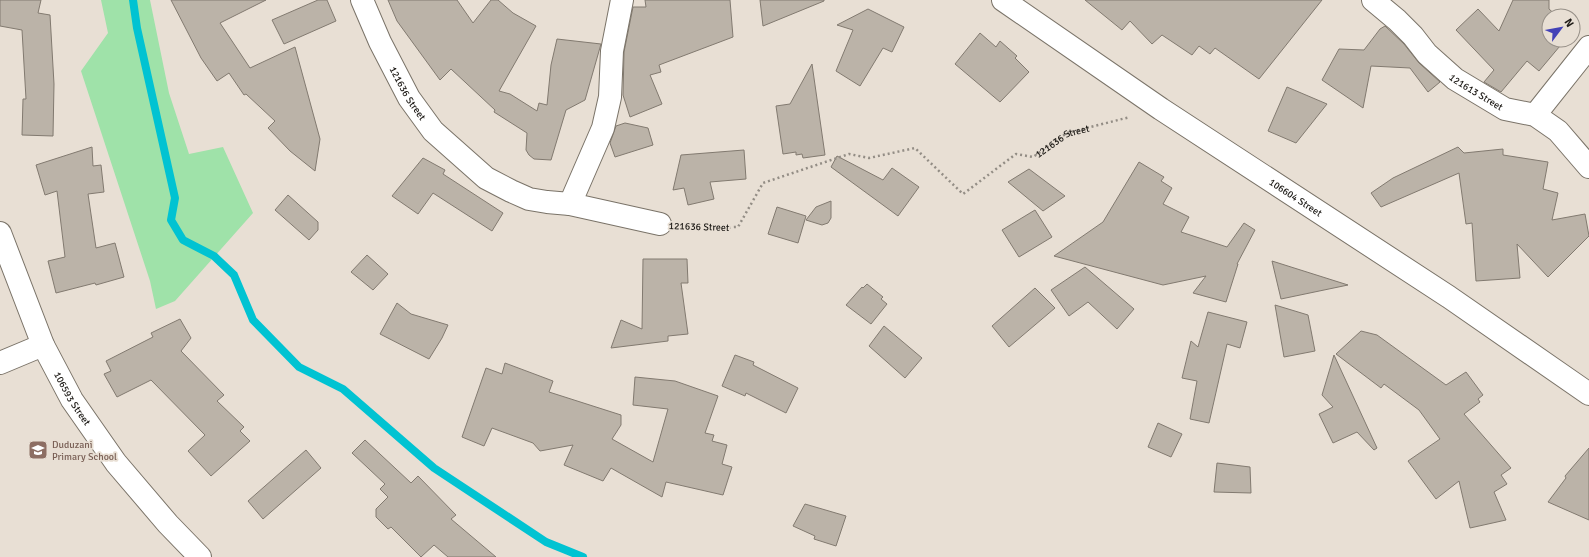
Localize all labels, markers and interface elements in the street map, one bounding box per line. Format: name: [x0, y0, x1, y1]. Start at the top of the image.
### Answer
north arrow: [1541, 8, 1581, 48]
text: N: [1562, 16, 1577, 30]
street label: 121636 Street: [387, 64, 428, 123]
street label: 121613 Street: [1446, 72, 1505, 114]
street label: 121636 Street: [1033, 122, 1091, 161]
street label: 106604 Street: [1267, 176, 1324, 220]
street label: 121636 Street: [668, 220, 730, 234]
street label: 106593 Street: [51, 370, 93, 428]
school or university icon: Duduzani Primary School: [27, 439, 49, 461]
place label: Duduzani Primary School: [52, 439, 117, 463]

